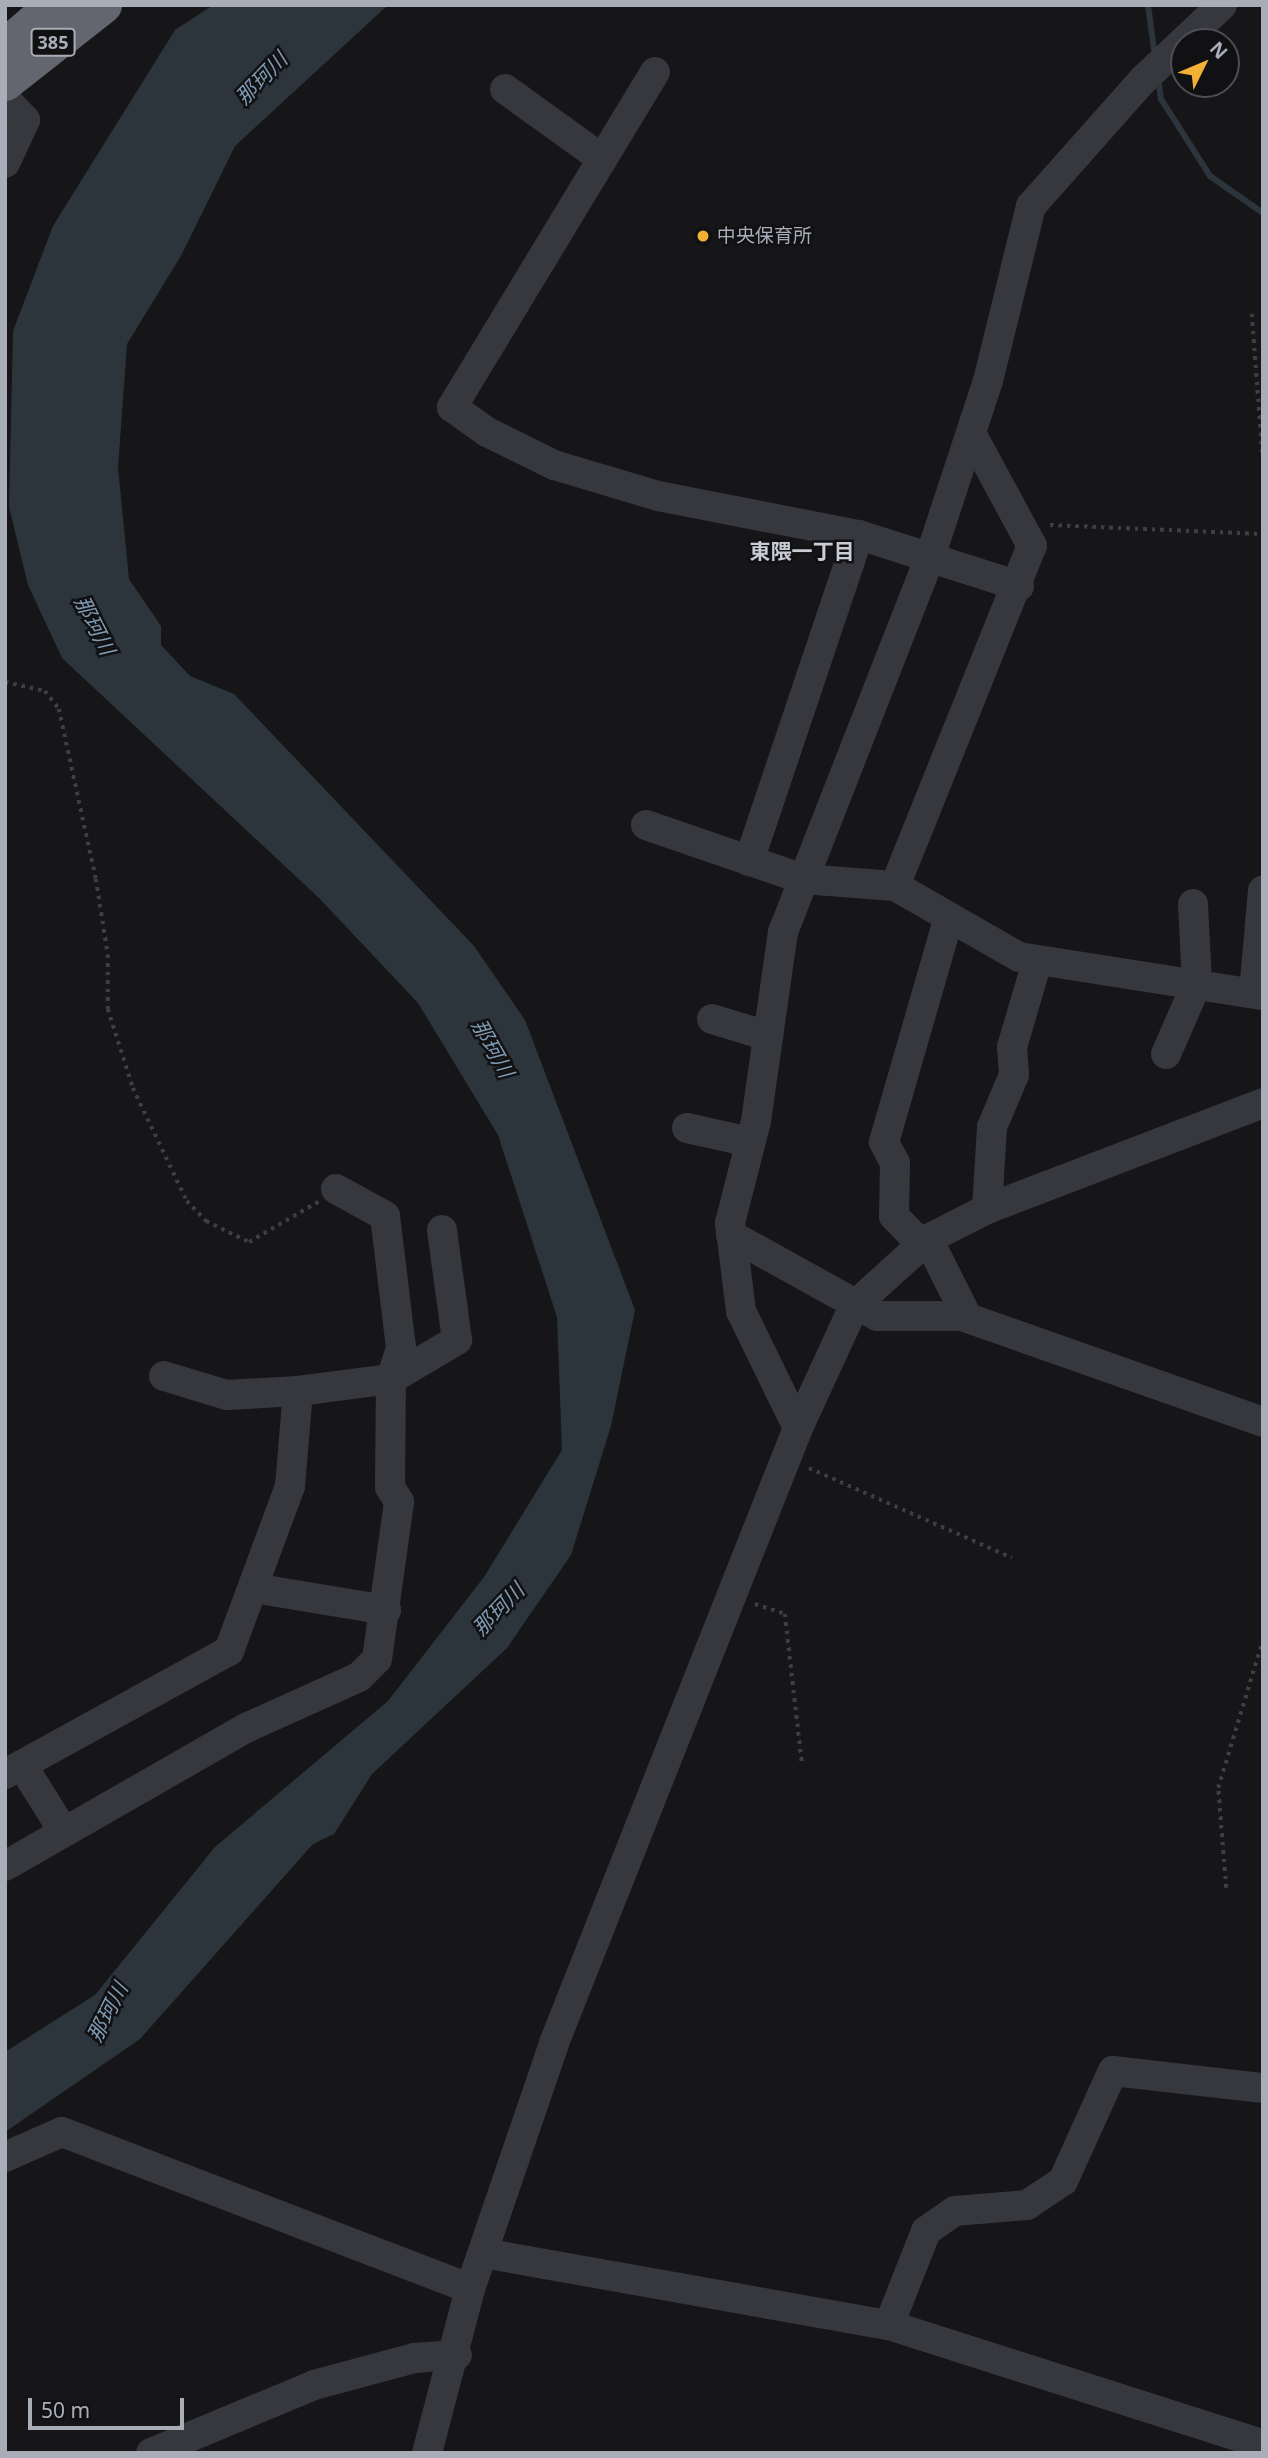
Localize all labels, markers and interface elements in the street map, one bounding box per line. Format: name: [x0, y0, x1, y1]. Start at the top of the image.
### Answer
road number: 385: [30, 28, 76, 56]
north arrow: [1170, 28, 1240, 98]
text: N: [1204, 36, 1234, 65]
water label: 那珂川: [230, 47, 292, 109]
place label: 中央保育所: [717, 225, 812, 247]
marker: 中央保育所: [695, 228, 711, 244]
district label: 東隈一丁目: [750, 538, 854, 564]
water label: 那珂川: [69, 591, 121, 659]
water label: 那珂川: [467, 1014, 519, 1082]
water label: 那珂川: [467, 1578, 529, 1640]
water label: 那珂川: [81, 1978, 133, 2046]
scale bar: [32, 2384, 187, 2428]
text: 50 m: [41, 2396, 90, 2424]

